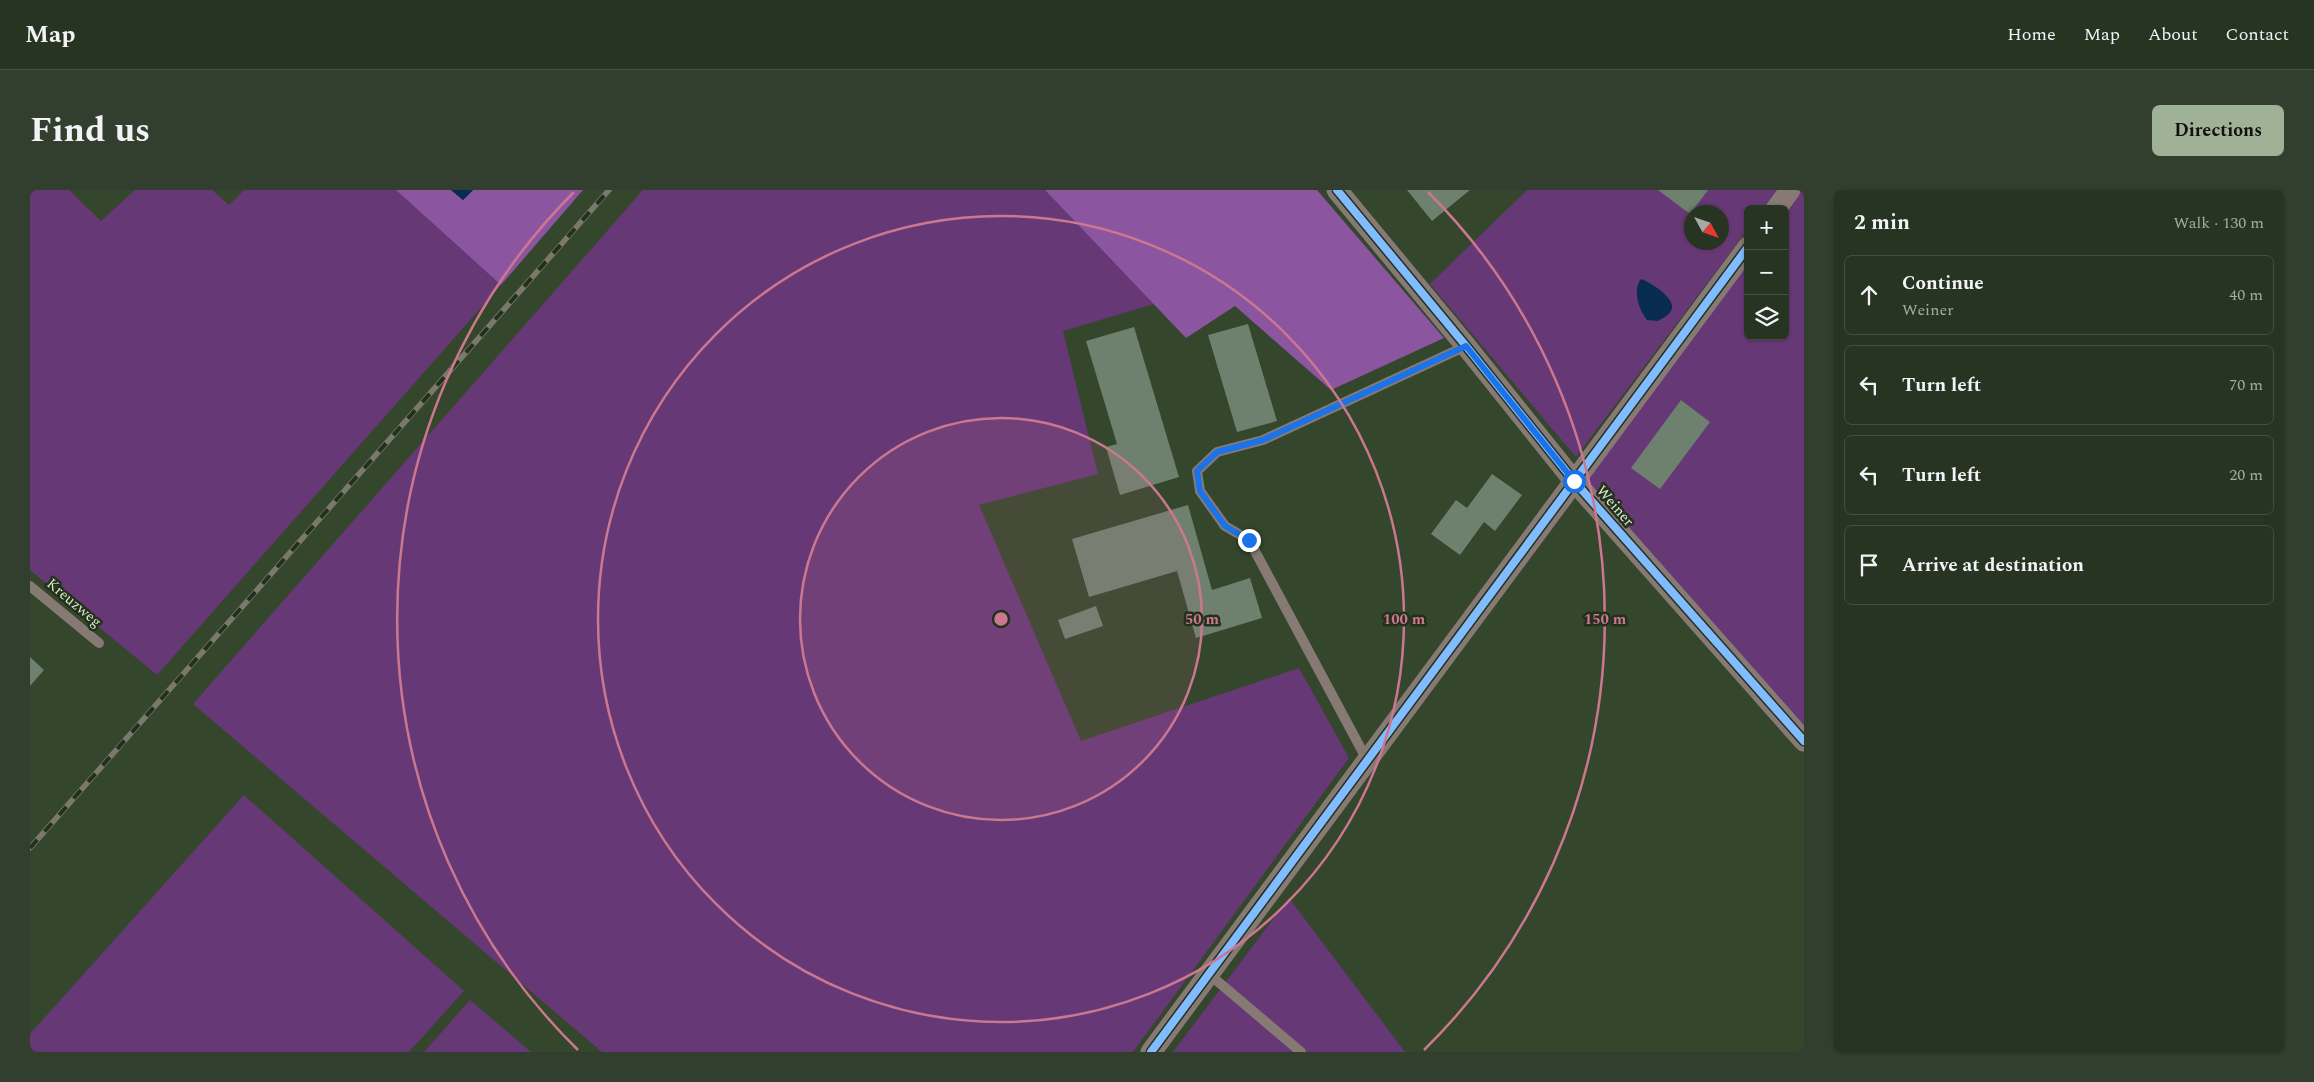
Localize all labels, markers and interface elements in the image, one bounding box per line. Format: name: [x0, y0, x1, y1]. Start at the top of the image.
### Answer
text: Map: [25, 17, 75, 53]
text: Home: [2007, 21, 2056, 48]
text: Map: [2084, 21, 2120, 48]
text: About: [2148, 21, 2198, 48]
text: Contact: [2226, 21, 2289, 48]
text: Find us: [30, 104, 150, 157]
button: Directions: [2152, 105, 2284, 156]
north arrow: [1684, 205, 1729, 250]
map controls: [1744, 205, 1789, 340]
button: +: [1744, 205, 1789, 250]
text: 2 min: [1854, 207, 1910, 239]
text: Walk · 130 m: [2173, 211, 2264, 235]
button: −: [1744, 250, 1789, 295]
text: Continue: [1902, 269, 1984, 298]
icon: ahead: [1855, 281, 1883, 309]
text: 40 m: [2229, 283, 2263, 307]
button: layers: [1744, 295, 1789, 340]
text: Weiner: [1902, 298, 1954, 322]
icon: left: [1855, 371, 1883, 399]
text: Turn left: [1902, 371, 1981, 400]
text: 70 m: [2229, 373, 2263, 397]
icon: left: [1855, 461, 1883, 489]
text: Turn left: [1902, 461, 1981, 490]
text: 20 m: [2229, 463, 2263, 487]
route start: [1563, 470, 1586, 493]
street label: Weiner: [1590, 480, 1640, 532]
route end: [1238, 529, 1261, 552]
icon: arrive: [1855, 551, 1883, 579]
text: Arrive at destination: [1902, 551, 2084, 580]
street label: Kreuzweg: [41, 573, 107, 633]
text: 50 m: [1185, 608, 1220, 631]
text: 100 m: [1383, 608, 1426, 631]
text: 150 m: [1584, 608, 1627, 631]
centre of rings: [992, 610, 1010, 628]

